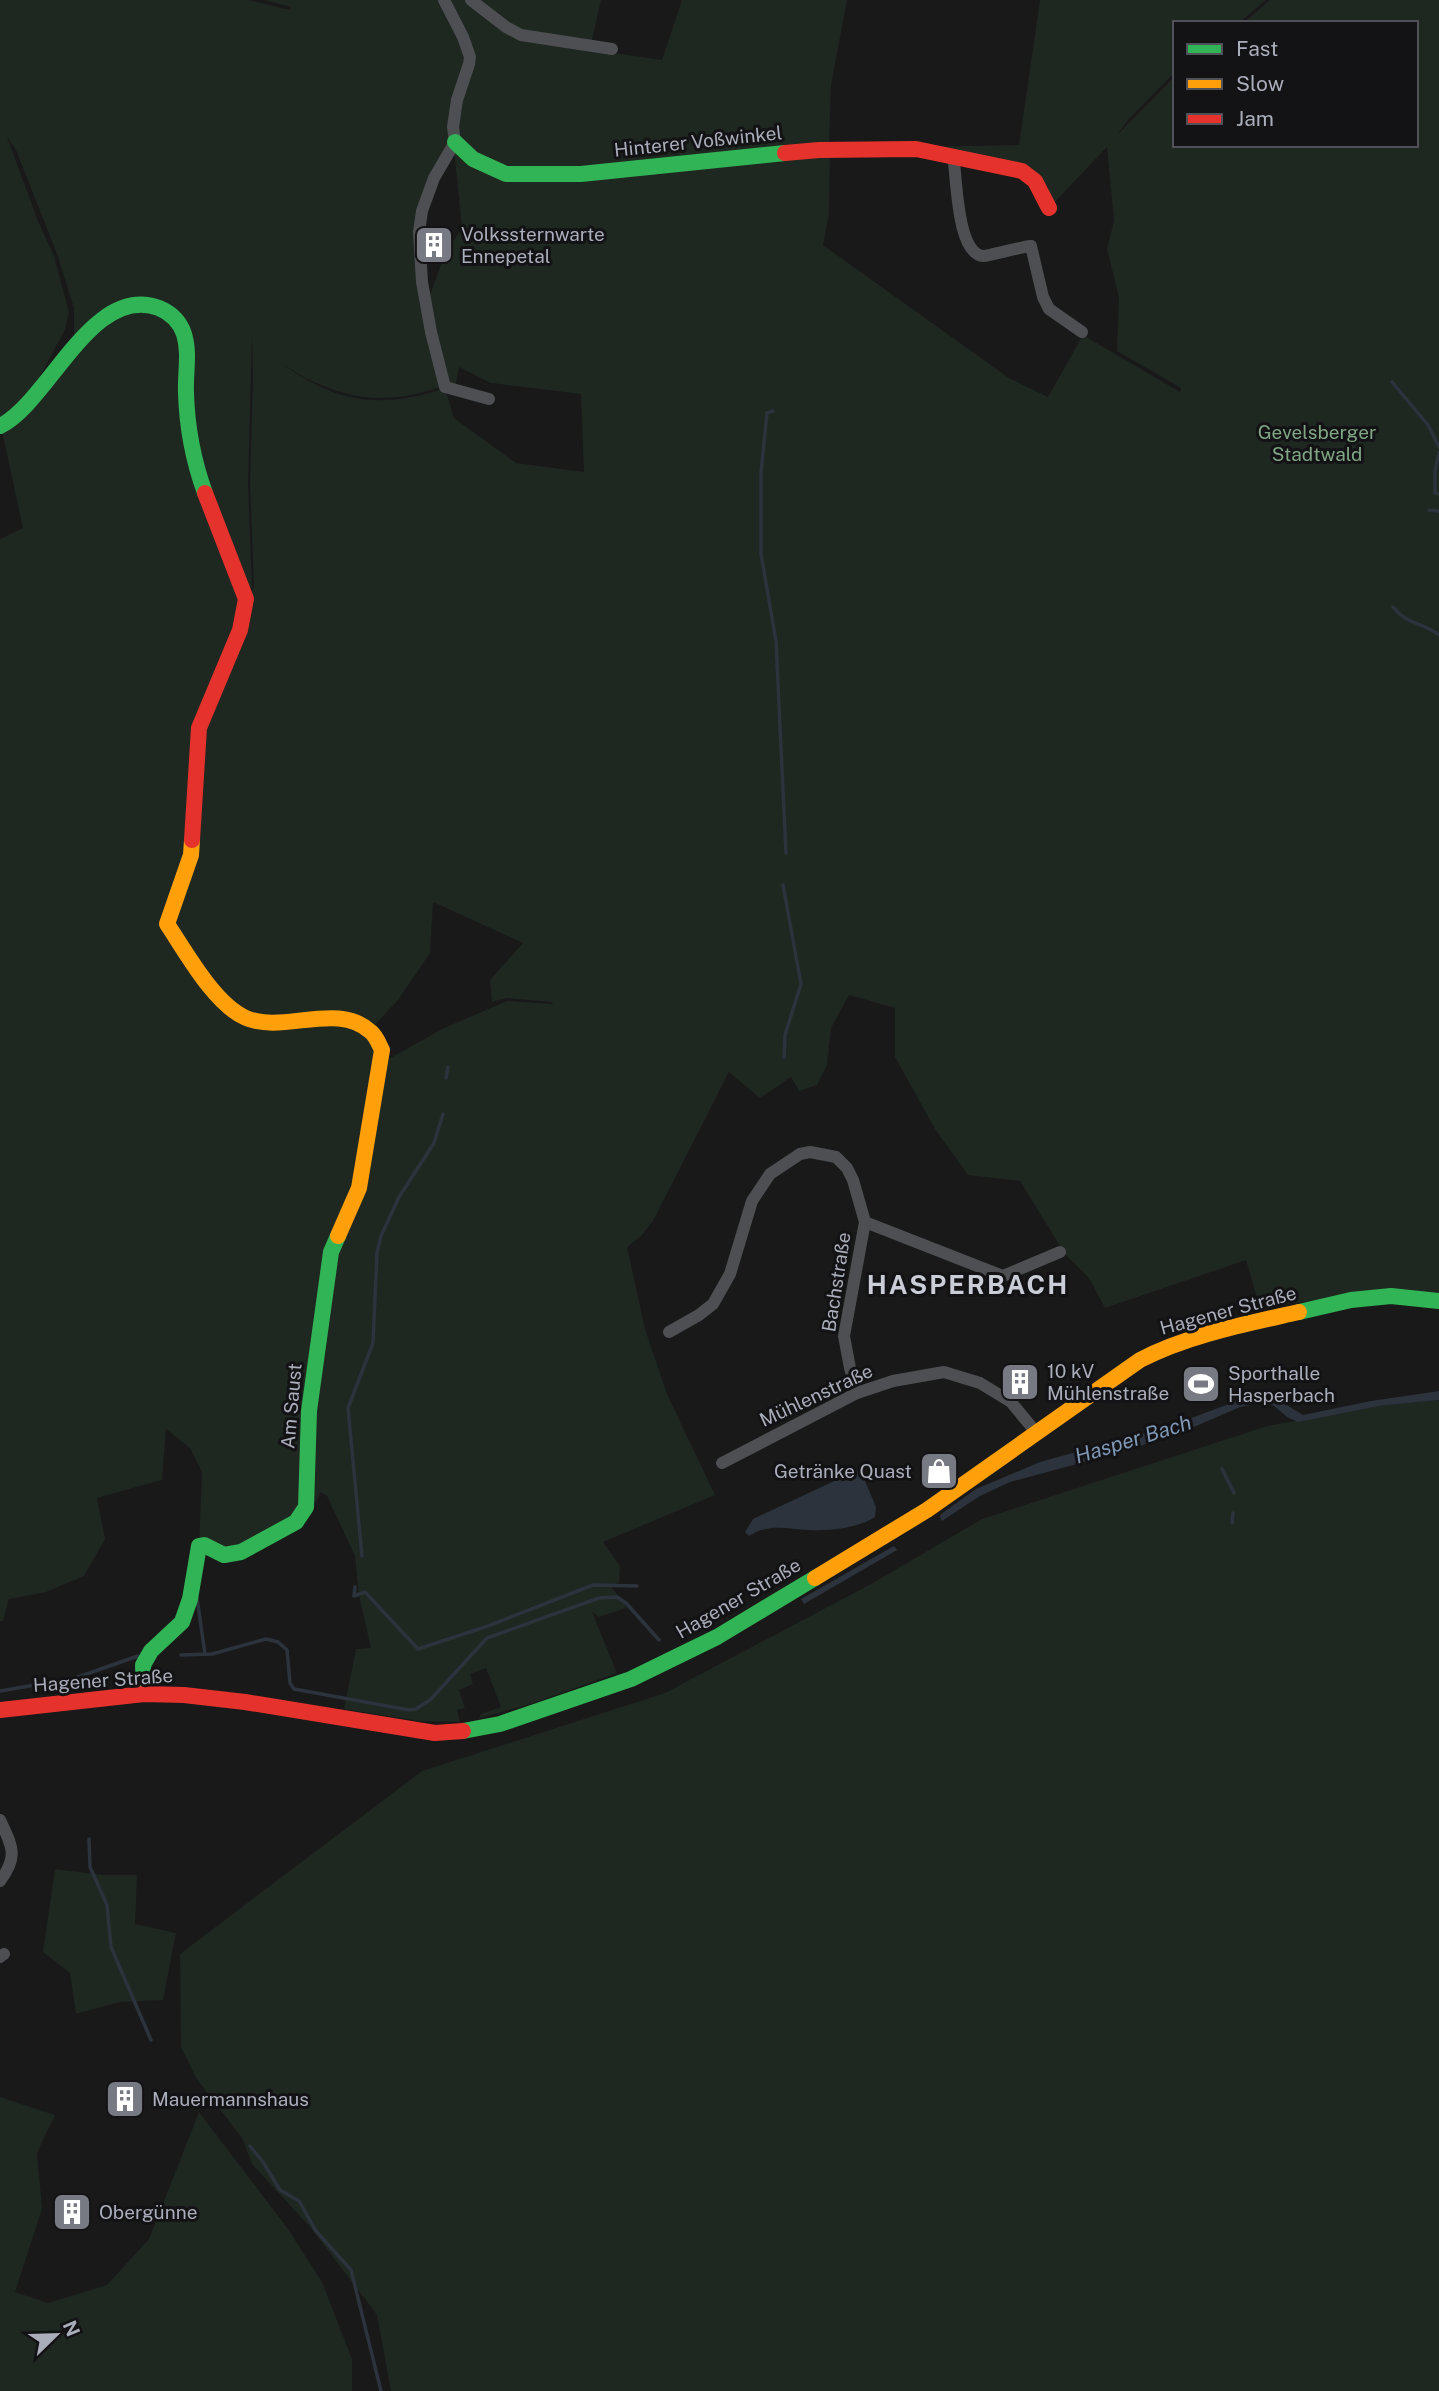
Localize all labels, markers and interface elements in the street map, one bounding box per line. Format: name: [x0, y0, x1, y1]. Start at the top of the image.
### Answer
legend: [1173, 21, 1418, 147]
text: Fast: [1236, 36, 1278, 61]
text: Slow: [1236, 71, 1284, 96]
text: Jam: [1236, 106, 1274, 131]
street label: Hinterer Voßwinkel: [613, 121, 783, 161]
place label: Volkssternwarte Ennepetal: [461, 223, 605, 267]
building icon: Volkssternwarte Ennepetal: [413, 224, 455, 266]
park label: Gevelsberger Stadtwald: [1258, 421, 1376, 465]
street label: Bachstraße: [817, 1231, 855, 1333]
district label: HASPERBACH: [867, 1269, 1069, 1300]
street label: Hagener Straße: [1157, 1281, 1299, 1339]
street label: Mühlenstraße: [756, 1359, 876, 1431]
place label: 10 kV Mühlenstraße: [1047, 1360, 1169, 1404]
building icon: 10 kV Mühlenstraße: [999, 1361, 1041, 1403]
street label: Am Saust: [276, 1362, 306, 1450]
place label: Sporthalle Hasperbach: [1228, 1362, 1335, 1406]
sports icon: Sporthalle Hasperbach: [1180, 1363, 1222, 1405]
water label: Hasper Bach: [1072, 1409, 1194, 1469]
shop icon: Getränke Quast: [918, 1450, 960, 1492]
place label: Getränke Quast: [774, 1460, 912, 1482]
street label: Hagener Straße: [672, 1553, 804, 1643]
street label: Hagener Straße: [32, 1664, 174, 1696]
building icon: Mauermannshaus: [104, 2078, 146, 2120]
place label: Mauermannshaus: [152, 2088, 309, 2110]
building icon: Obergünne: [51, 2191, 93, 2233]
place label: Obergünne: [99, 2201, 197, 2223]
north arrow: [21, 2300, 91, 2370]
text: N: [59, 2317, 85, 2339]

